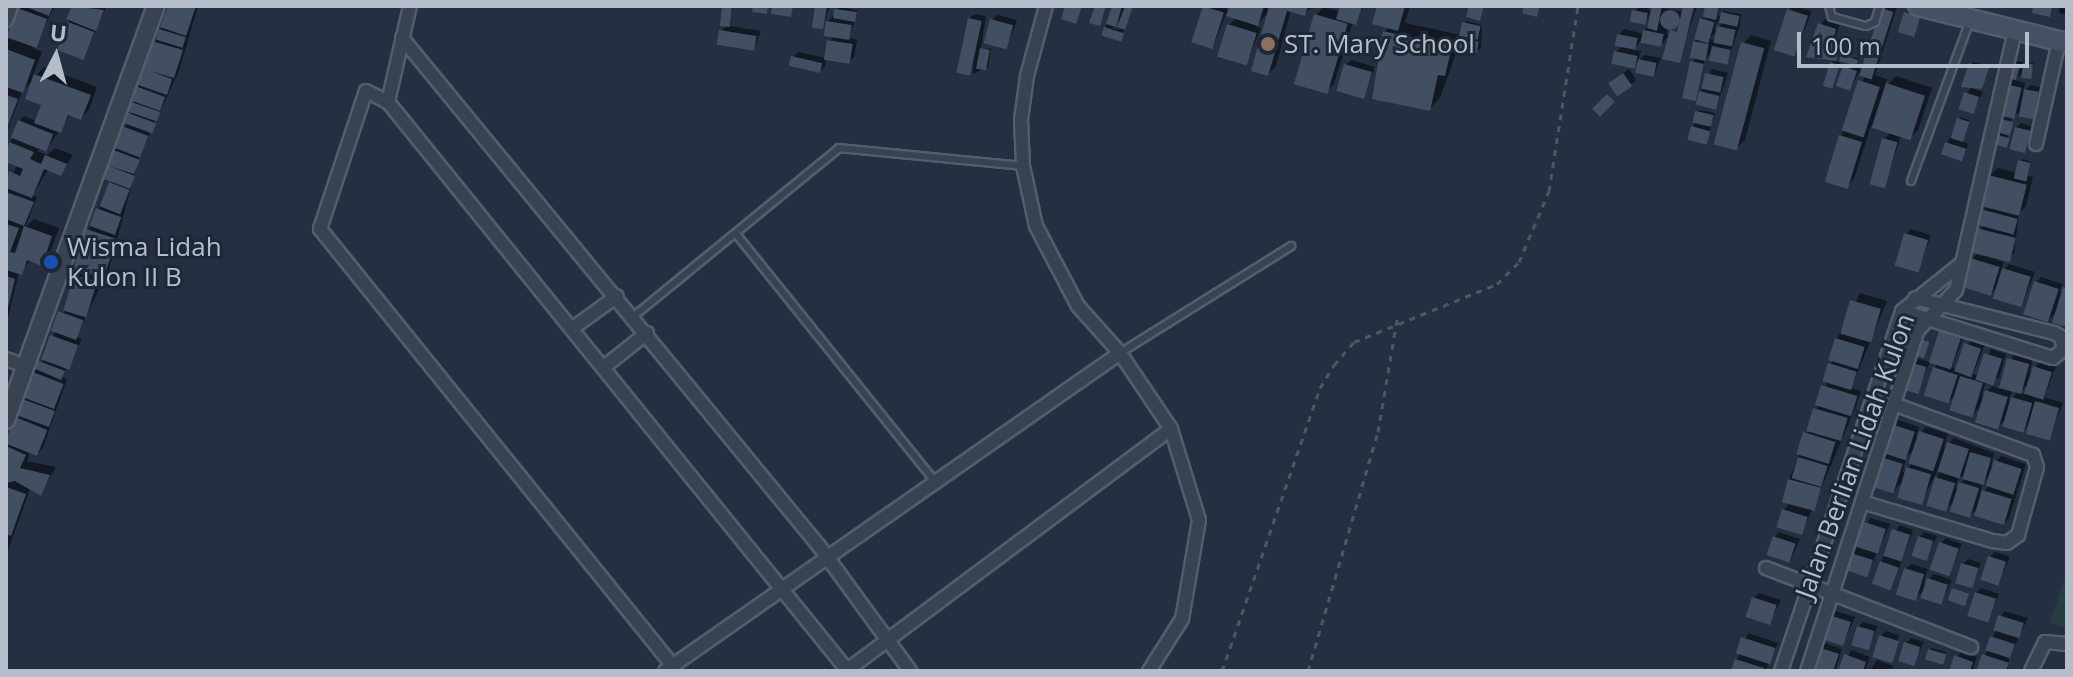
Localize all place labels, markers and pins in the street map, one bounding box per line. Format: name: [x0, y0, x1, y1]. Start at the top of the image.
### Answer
place label: ST. Mary School: [1284, 28, 1475, 60]
marker: ST. Mary School: [1259, 35, 1277, 53]
place label: Wisma Lidah Kulon II B: [67, 231, 222, 292]
marker: Wisma Lidah Kulon II B: [42, 253, 60, 271]

